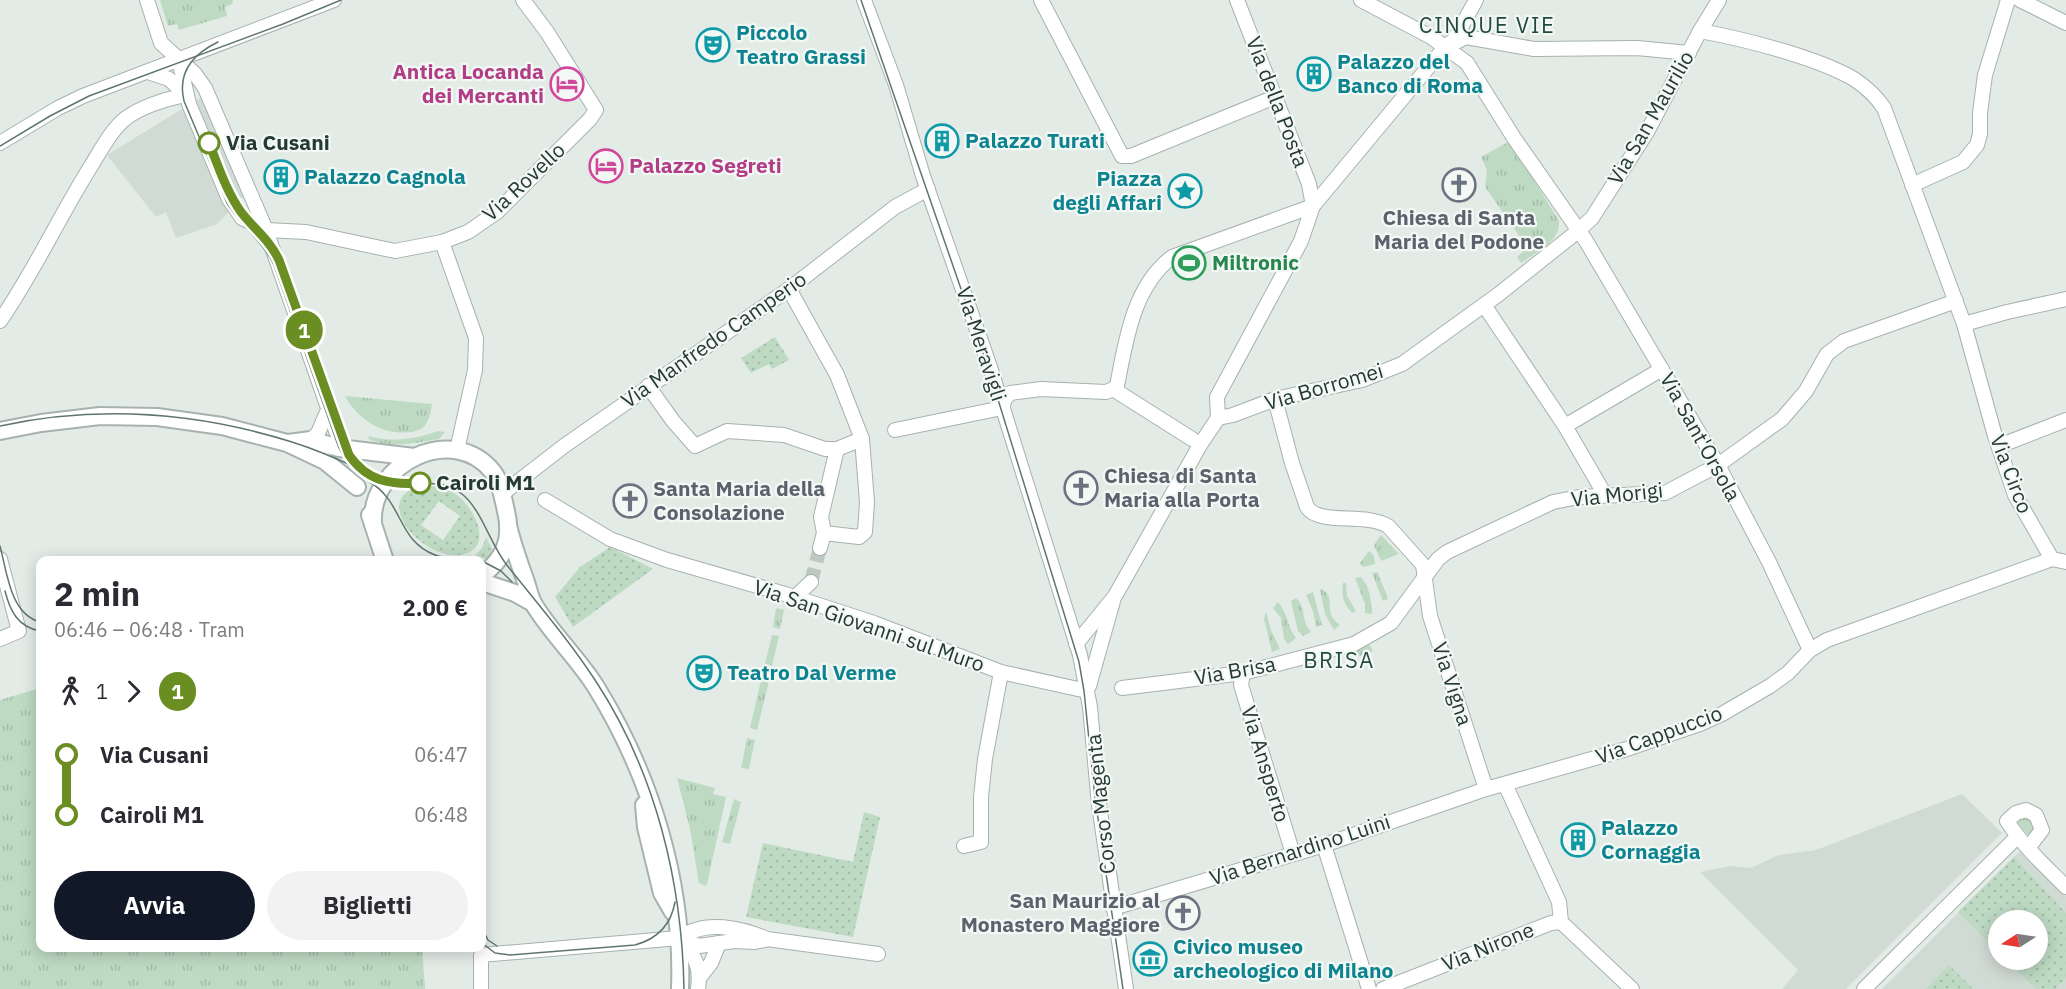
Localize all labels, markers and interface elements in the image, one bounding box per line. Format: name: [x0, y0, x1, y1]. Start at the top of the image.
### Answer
district label: CINQUE VIE: [1419, 10, 1555, 39]
place label: Piccolo Teatro Grassi: [736, 18, 866, 70]
theatre icon: Piccolo Teatro Grassi: [695, 27, 731, 63]
street label: Via della Posta: [1240, 32, 1316, 171]
street label: Via San Maurilio: [1600, 45, 1700, 190]
place label: Palazzo del Banco di Roma: [1337, 47, 1483, 99]
building icon: Palazzo del Banco di Roma: [1296, 56, 1332, 92]
place label: Antica Locanda dei Mercanti: [392, 57, 544, 109]
hotel icon: Antica Locanda dei Mercanti: [549, 66, 585, 102]
building icon: Palazzo Turati: [924, 123, 960, 159]
place label: Palazzo Turati: [965, 126, 1105, 154]
place label: Via Cusani: [226, 128, 330, 156]
marker: Via Cusani: [198, 132, 220, 154]
street label: Via Rovello: [476, 136, 571, 227]
hotel icon: Palazzo Segreti: [588, 148, 624, 184]
place label: Palazzo Segreti: [629, 151, 782, 179]
building icon: Palazzo Cagnola: [263, 159, 299, 195]
place label: Palazzo Cagnola: [304, 162, 466, 190]
place label: Piazza degli Affari: [1052, 164, 1162, 216]
church icon: Chiesa di Santa Maria del Podone: [1441, 167, 1477, 203]
place icon: Piazza degli Affari: [1167, 173, 1203, 209]
place label: Chiesa di Santa Maria del Podone: [1374, 203, 1544, 255]
sports icon: Miltronic: [1171, 245, 1207, 281]
place label: Miltronic: [1212, 248, 1299, 276]
street label: Via Manfredo Camperio: [615, 265, 812, 414]
street label: Via Meravigli: [950, 283, 1014, 405]
line badge: 1: [284, 310, 324, 350]
text: 1: [298, 316, 310, 344]
street label: Via Borromei: [1261, 356, 1386, 416]
street label: Via Sant'Orsola: [1654, 367, 1748, 506]
street label: Via Circo: [1984, 430, 2040, 517]
place label: Chiesa di Santa Maria alla Porta: [1104, 461, 1260, 513]
place label: Cairoli M1: [436, 468, 535, 496]
church icon: Chiesa di Santa Maria alla Porta: [1063, 470, 1099, 506]
marker: Cairoli M1: [409, 472, 431, 494]
place label: Santa Maria della Consolazione: [653, 474, 825, 526]
street label: Via Morigi: [1570, 475, 1664, 513]
church icon: Santa Maria della Consolazione: [612, 483, 648, 519]
text: 2 min: [54, 572, 140, 615]
street label: Via San Giovanni sul Muro: [750, 572, 989, 678]
text: 2.00 €: [403, 593, 468, 622]
text: 06:46 – 06:48 · Tram: [54, 616, 245, 643]
street label: Via Vigna: [1426, 638, 1480, 729]
district label: BRISA: [1303, 645, 1375, 674]
street label: Via Brisa: [1192, 649, 1278, 691]
theatre icon: Teatro Dal Verme: [686, 655, 722, 691]
place label: Teatro Dal Verme: [727, 658, 897, 686]
icon: walk: [54, 675, 87, 708]
icon: forward: [117, 675, 150, 708]
text: 1: [171, 677, 184, 705]
text: 1: [96, 678, 108, 705]
street label: Via Cappuccio: [1591, 698, 1726, 770]
street label: Via Ansperto: [1235, 702, 1297, 825]
street label: Corso Magenta: [1079, 733, 1121, 876]
text: Via Cusani: [100, 740, 209, 769]
text: 06:47: [414, 741, 468, 768]
text: Cairoli M1: [100, 800, 204, 829]
text: 06:48: [414, 801, 468, 828]
street label: Via Bernardino Luini: [1206, 807, 1394, 892]
place label: Palazzo Cornaggia: [1601, 813, 1701, 865]
building icon: Palazzo Cornaggia: [1560, 822, 1596, 858]
button: Avvia: [54, 871, 255, 940]
button: Biglietti: [267, 871, 468, 940]
place label: San Maurizio al Monastero Maggiore: [961, 886, 1160, 938]
church icon: San Maurizio al Monastero Maggiore: [1165, 895, 1201, 931]
north arrow: [1988, 910, 2048, 970]
map controls: [1988, 910, 2048, 970]
street label: Via Nirone: [1437, 915, 1538, 977]
place label: Civico museo archeologico di Milano: [1173, 932, 1393, 984]
museum icon: Civico museo archeologico di Milano: [1132, 941, 1168, 977]

